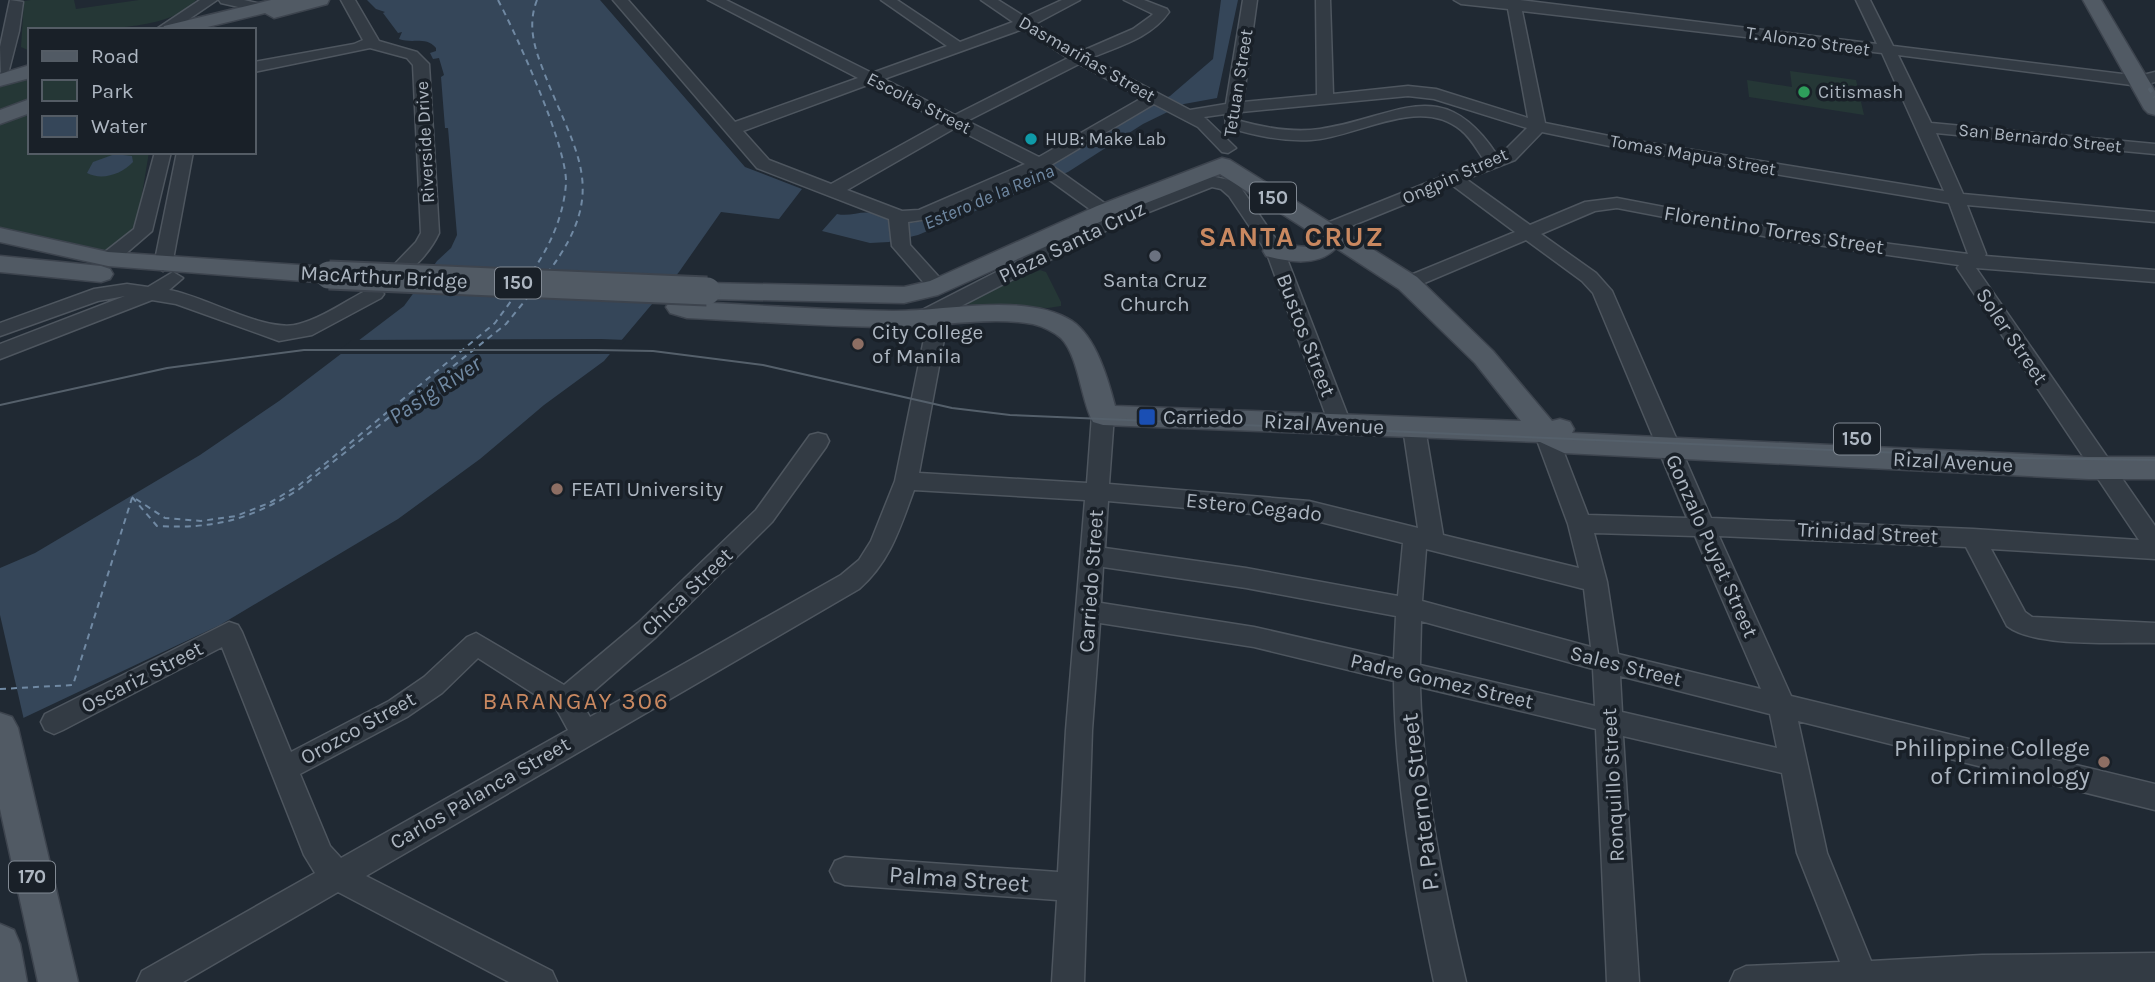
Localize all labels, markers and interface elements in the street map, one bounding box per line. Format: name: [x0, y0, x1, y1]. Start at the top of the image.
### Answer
street label: Dasmariñas Street: [1015, 11, 1159, 107]
street label: T. Alonzo Street: [1745, 21, 1871, 61]
street label: Tetuan Street: [1219, 27, 1257, 139]
legend: [28, 28, 256, 154]
text: Road: [91, 44, 139, 68]
street label: Escolta Street: [863, 67, 975, 139]
text: Park: [91, 79, 134, 103]
street label: Riverside Drive: [411, 80, 439, 204]
place label: Citismash: [1818, 81, 1903, 103]
marker: Citismash: [1796, 84, 1812, 100]
text: Water: [91, 114, 147, 138]
street label: San Bernardo Street: [1957, 118, 2123, 158]
place label: HUB: Make Lab: [1045, 128, 1166, 150]
street label: Tomas Mapua Street: [1608, 130, 1778, 180]
marker: HUB: Make Lab: [1023, 131, 1039, 147]
street label: Ongpin Street: [1399, 143, 1511, 209]
water label: Estero de la Reina: [921, 160, 1057, 234]
road number: 150: [1250, 182, 1296, 214]
street label: Plaza Santa Cruz: [995, 196, 1149, 288]
street label: Florentino Torres Street: [1662, 201, 1886, 259]
district label: SANTA CRUZ: [1199, 220, 1385, 253]
marker: Santa Cruz Church: [1147, 248, 1163, 264]
street label: MacArthur Bridge: [300, 261, 468, 293]
road number: 150: [495, 268, 541, 298]
place label: Santa Cruz Church: [1103, 268, 1207, 316]
street label: Bustos Street: [1272, 270, 1341, 400]
street label: Soler Street: [1971, 283, 2053, 389]
place label: City College of Manila: [872, 320, 983, 368]
marker: City College of Manila: [850, 336, 866, 352]
water label: Pasig River: [384, 350, 487, 430]
place label: Carriedo: [1163, 405, 1244, 429]
marker: Carriedo: [1137, 407, 1157, 427]
street label: Rizal Avenue: [1263, 409, 1385, 439]
road number: 150: [1834, 424, 1880, 454]
street label: Rizal Avenue: [1892, 447, 2014, 477]
street label: Gonzalo Puyat Street: [1661, 451, 1763, 641]
place label: FEATI University: [571, 477, 723, 501]
marker: FEATI University: [549, 481, 565, 497]
street label: Estero Cegado: [1185, 488, 1323, 526]
street label: Carriedo Street: [1074, 509, 1108, 653]
street label: Trinidad Street: [1797, 517, 1939, 549]
street label: Chica Street: [637, 543, 737, 641]
street label: Oscariz Street: [77, 636, 207, 718]
street label: Sales Street: [1568, 640, 1685, 692]
street label: Padre Gomez Street: [1348, 648, 1536, 714]
street label: Orozco Street: [296, 687, 420, 769]
district label: BARANGAY 306: [482, 687, 670, 715]
street label: Ronquillo Street: [1597, 707, 1629, 863]
street label: P. Paterno Street: [1395, 711, 1445, 893]
street label: Carlos Palanca Street: [386, 732, 574, 854]
place label: Philippine College of Criminology: [1894, 734, 2090, 790]
marker: Philippine College of Criminology: [2096, 754, 2112, 770]
street label: Palma Street: [888, 860, 1030, 898]
road number: 170: [9, 862, 55, 892]

